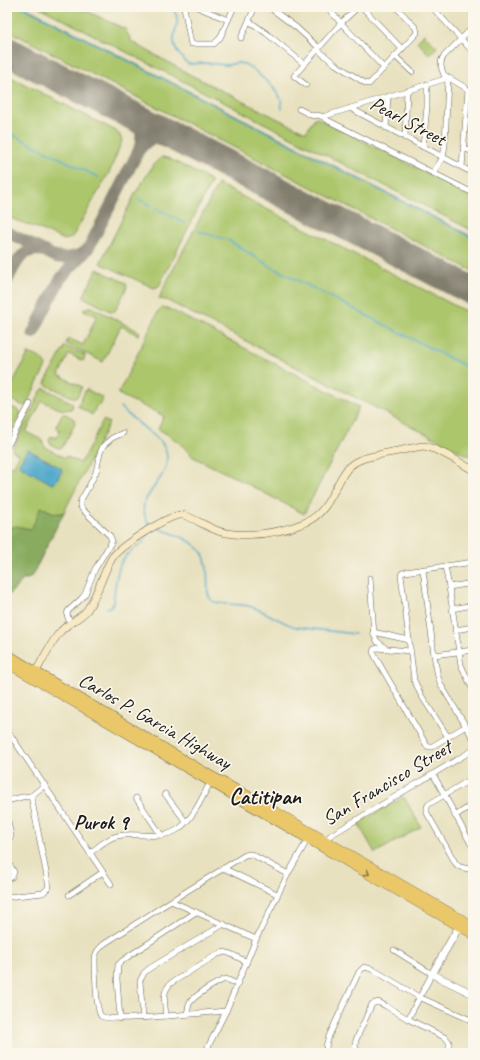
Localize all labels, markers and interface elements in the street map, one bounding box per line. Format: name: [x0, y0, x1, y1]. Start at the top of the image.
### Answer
street label: Pearl Street: [366, 91, 452, 152]
street label: Carlos P. Garcia Highway: [74, 667, 238, 776]
street label: San Francisco Street: [318, 733, 459, 831]
district label: Catitipan: [229, 783, 302, 811]
district label: Purok 9: [74, 809, 131, 835]
one-way arrow: [363, 869, 370, 876]

